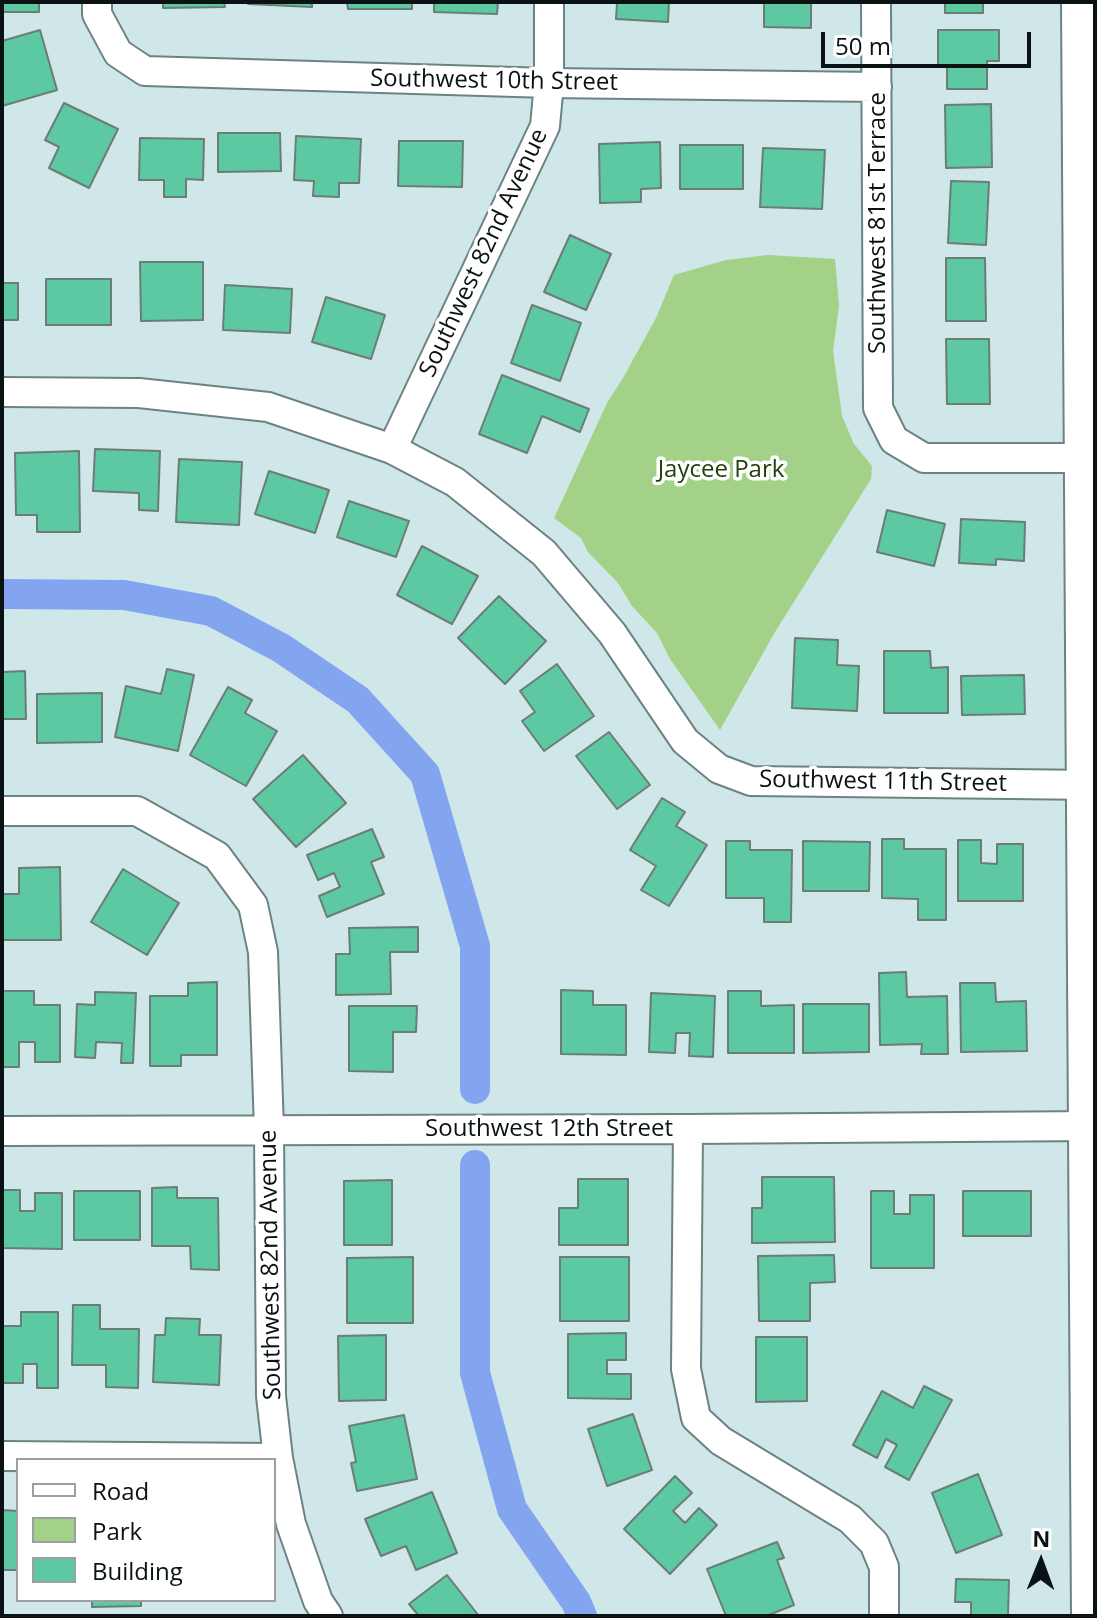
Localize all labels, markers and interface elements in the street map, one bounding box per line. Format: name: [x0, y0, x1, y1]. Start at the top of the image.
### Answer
scale bar: [825, 16, 1035, 66]
text: 50 m: [835, 29, 891, 62]
street label: Southwest 10th Street: [370, 64, 618, 98]
street label: Southwest 81st Terrace: [864, 92, 892, 354]
street label: Southwest 82nd Avenue: [414, 124, 554, 382]
park label: Jaycee Park: [658, 456, 784, 484]
street label: Southwest 11th Street: [759, 765, 1007, 799]
street label: Southwest 12th Street: [425, 1115, 673, 1143]
street label: Southwest 82nd Avenue: [254, 1130, 288, 1400]
legend: [16, 1458, 276, 1602]
text: Road: [92, 1474, 149, 1507]
text: Park: [92, 1514, 142, 1547]
north arrow: [1001, 1522, 1081, 1602]
text: N: [1032, 1523, 1051, 1553]
text: Building: [92, 1554, 183, 1587]

